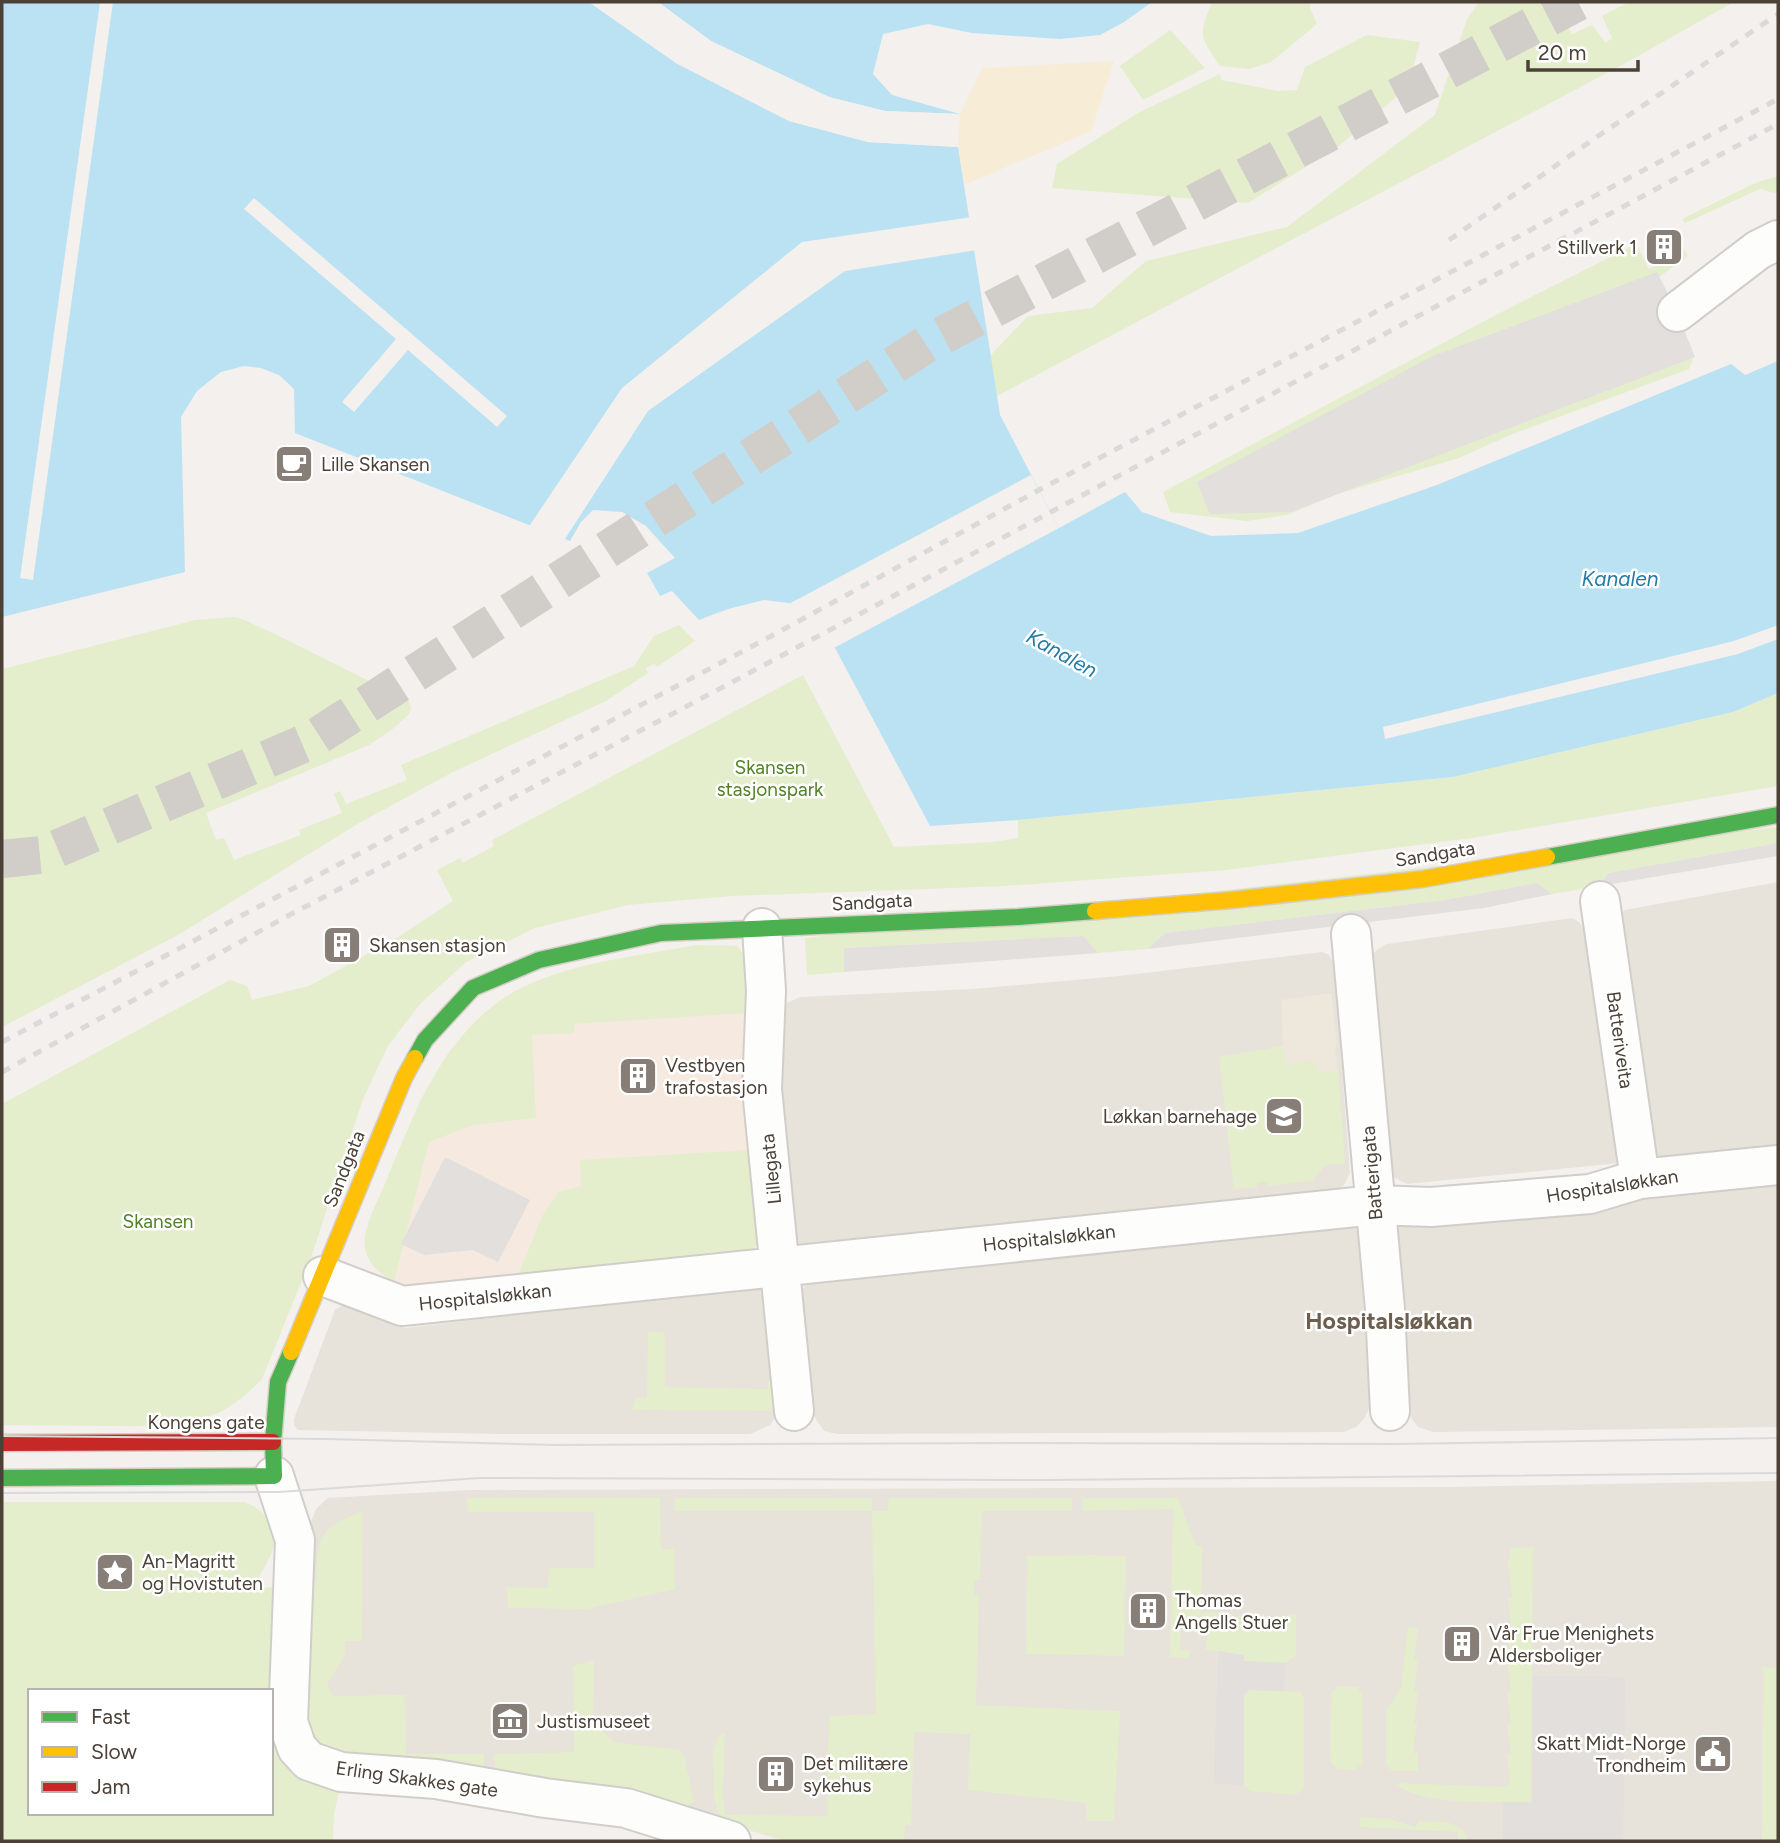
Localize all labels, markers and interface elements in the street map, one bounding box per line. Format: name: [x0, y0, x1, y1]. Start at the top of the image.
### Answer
scale bar: [1528, 28, 1638, 72]
text: 20 m: [1538, 40, 1586, 65]
building icon: Stillverk 1: [1643, 226, 1685, 268]
place label: Stillverk 1: [1557, 236, 1637, 259]
cafe icon: Lille Skansen: [273, 443, 315, 485]
place label: Lille Skansen: [321, 453, 430, 476]
water label: Kanalen: [1582, 566, 1659, 591]
water label: Kanalen: [1022, 623, 1102, 683]
park label: Skansen stasjonspark: [717, 756, 824, 801]
street label: Sandgata: [1393, 836, 1477, 872]
street label: Sandgata: [831, 888, 913, 916]
building icon: Skansen stasjon: [321, 924, 363, 966]
place label: Skansen stasjon: [369, 934, 506, 957]
street label: Batteriveita: [1602, 990, 1638, 1090]
place label: Vestbyen trafostasjon: [665, 1054, 768, 1099]
building icon: Vestbyen trafostasjon: [617, 1055, 659, 1097]
school or university icon: Løkkan barnehage: [1263, 1095, 1305, 1137]
place label: Løkkan barnehage: [1103, 1105, 1257, 1128]
street label: Batterigata: [1356, 1125, 1388, 1221]
street label: Sandgata: [318, 1127, 370, 1211]
street label: Lillegata: [756, 1133, 786, 1205]
street label: Hospitalsløkkan: [1544, 1164, 1680, 1208]
park label: Skansen: [123, 1210, 193, 1233]
street label: Hospitalsløkkan: [981, 1220, 1117, 1256]
street label: Hospitalsløkkan: [417, 1279, 553, 1315]
district label: Hospitalsløkkan: [1305, 1307, 1473, 1335]
street label: Kongens gate: [147, 1411, 265, 1434]
place label: An-Magritt og Hovistuten: [142, 1550, 263, 1595]
place icon: An-Magritt og Hovistuten: [94, 1551, 136, 1593]
place label: Thomas Angells Stuer: [1175, 1589, 1289, 1634]
building icon: Thomas Angells Stuer: [1127, 1590, 1169, 1632]
place label: Vår Frue Menighets Aldersboliger: [1489, 1622, 1654, 1667]
building icon: Vår Frue Menighets Aldersboliger: [1441, 1623, 1483, 1665]
legend: [28, 1689, 273, 1815]
museum icon: Justismuseet: [489, 1700, 531, 1742]
text: Fast: [91, 1704, 131, 1729]
place label: Justismuseet: [537, 1710, 650, 1733]
place label: Skatt Midt-Norge Trondheim: [1536, 1732, 1686, 1777]
public building icon: Skatt Midt-Norge Trondheim: [1692, 1733, 1734, 1775]
text: Slow: [91, 1739, 137, 1764]
place label: Det militære sykehus: [803, 1752, 908, 1797]
building icon: Det militære sykehus: [755, 1753, 797, 1795]
street label: Erling Skakkes gate: [334, 1756, 500, 1802]
text: Jam: [91, 1774, 130, 1799]

